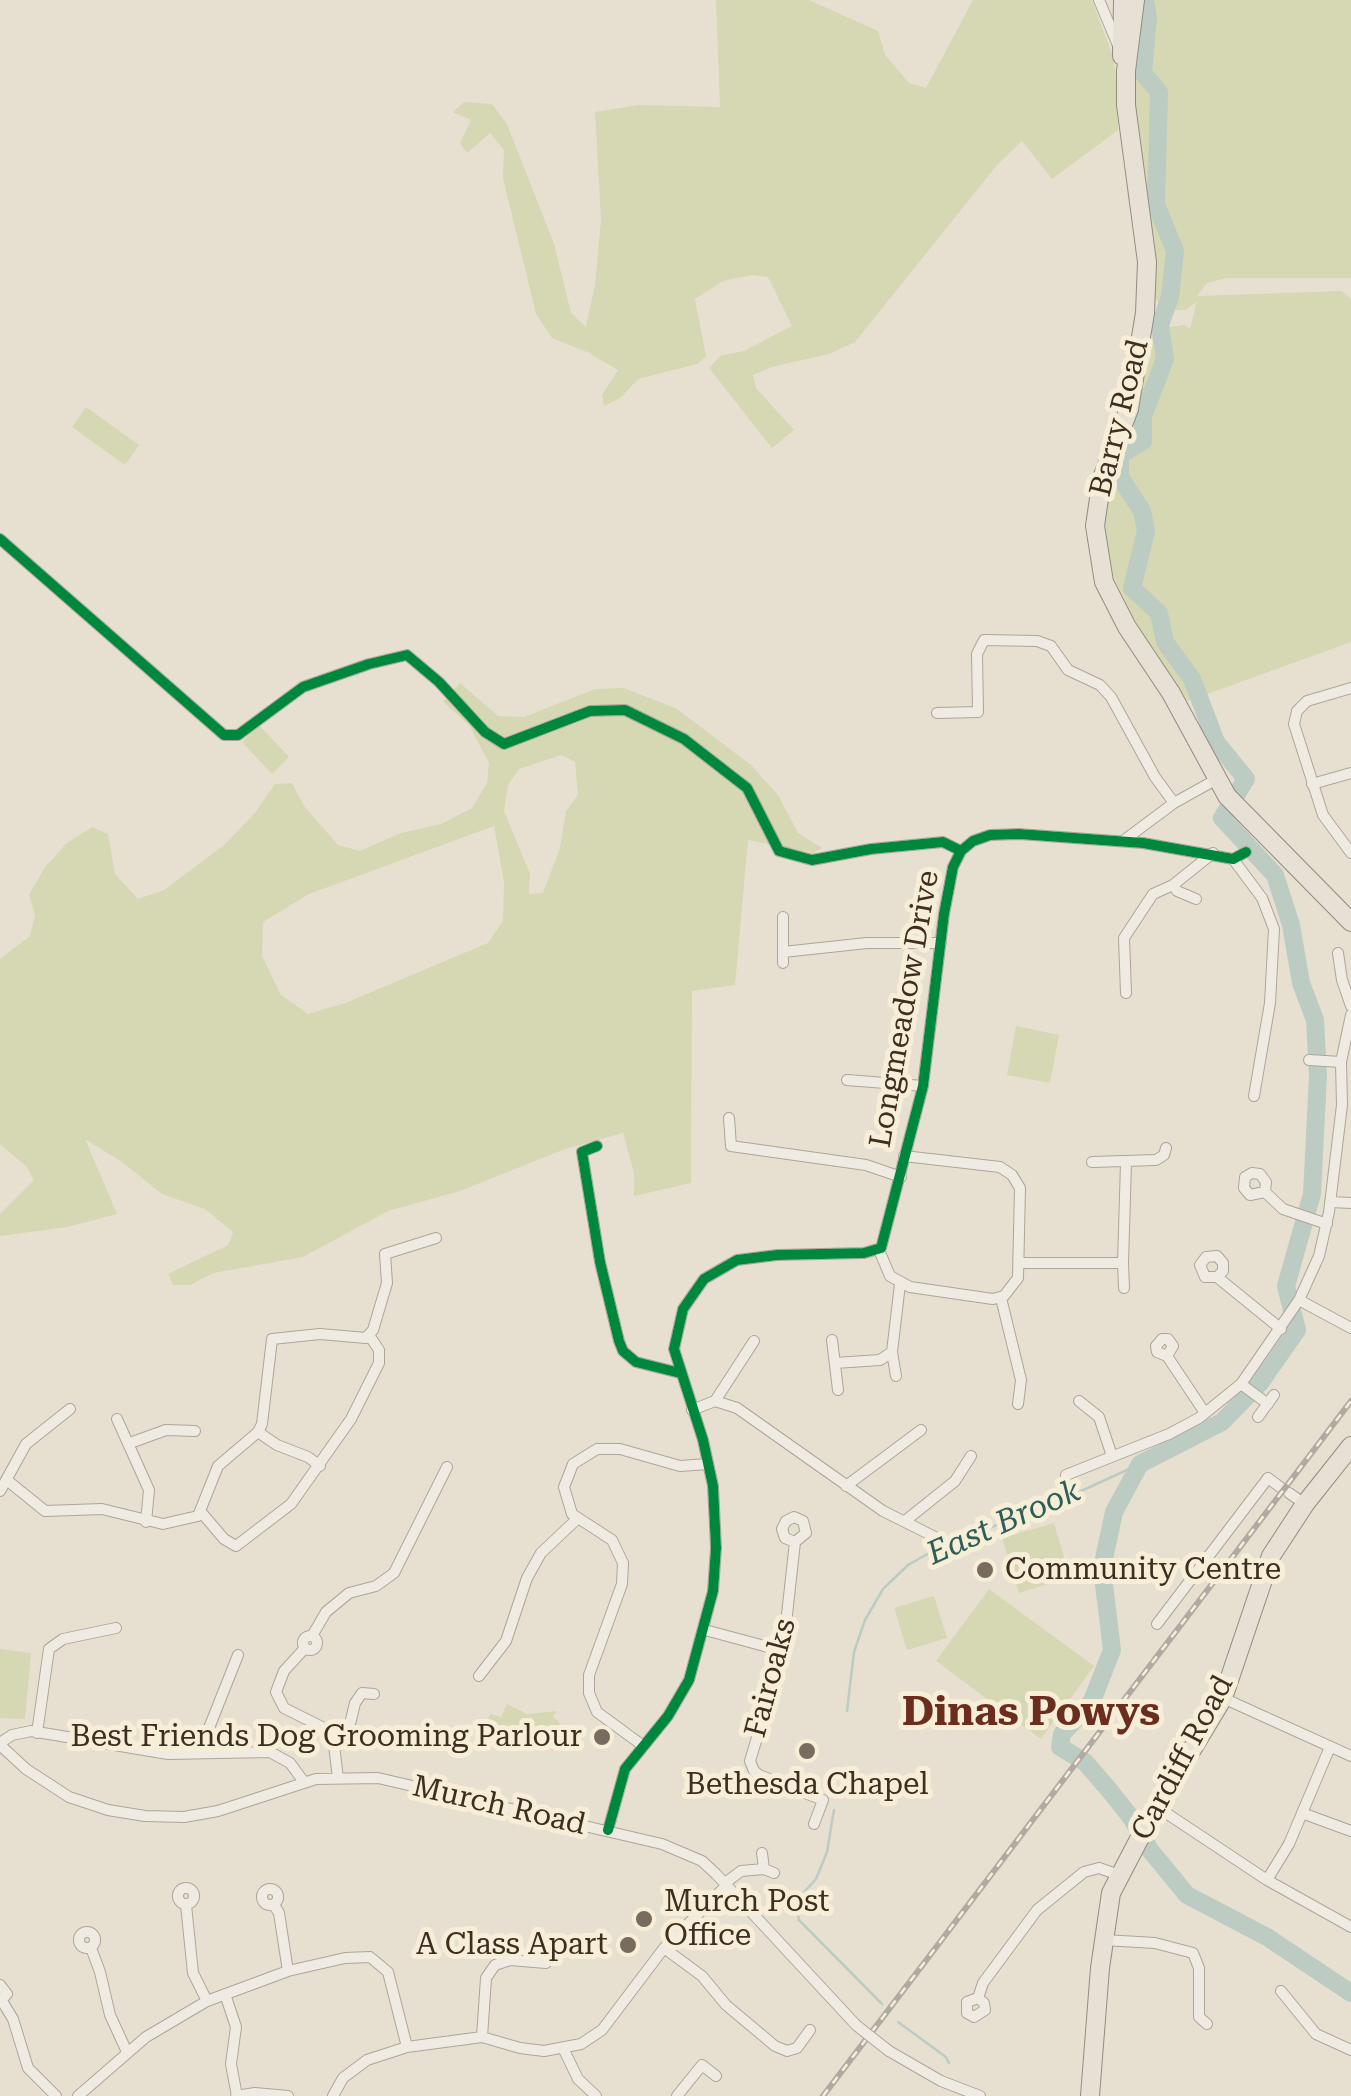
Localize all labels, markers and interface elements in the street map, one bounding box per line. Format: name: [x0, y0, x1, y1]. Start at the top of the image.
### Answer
street label: Barry Road: [1083, 336, 1157, 500]
street label: Longmeadow Drive: [863, 868, 947, 1150]
water label: East Brook: [921, 1472, 1087, 1574]
place label: Community Centre: [1005, 1552, 1281, 1588]
marker: Community Centre: [974, 1559, 996, 1581]
street label: Fairoaks: [738, 1615, 804, 1741]
street label: Cardiff Road: [1124, 1669, 1242, 1847]
district label: Dinas Powys: [902, 1689, 1160, 1737]
place label: Best Friends Dog Grooming Parlour: [70, 1719, 582, 1755]
marker: Best Friends Dog Grooming Parlour: [591, 1726, 613, 1748]
marker: Bethesda Chapel: [796, 1740, 818, 1762]
place label: Bethesda Chapel: [685, 1767, 929, 1803]
street label: Murch Road: [409, 1769, 589, 1843]
place label: Murch Post Office: [664, 1884, 829, 1954]
marker: Murch Post Office: [633, 1908, 655, 1930]
place label: A Class Apart: [416, 1927, 608, 1963]
marker: A Class Apart: [617, 1934, 639, 1956]

